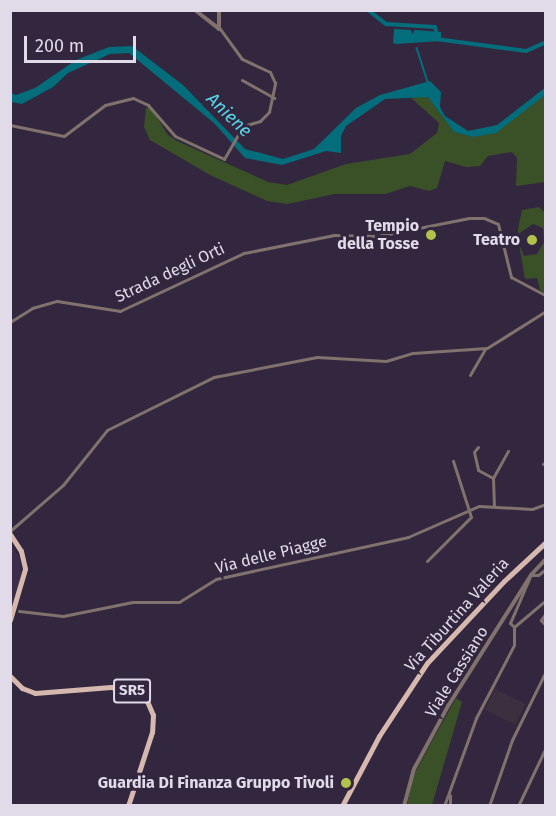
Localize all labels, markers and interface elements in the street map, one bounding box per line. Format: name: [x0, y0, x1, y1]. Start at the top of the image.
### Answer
scale bar: [27, 24, 140, 62]
text: 200 m: [35, 35, 84, 57]
water label: Aniene: [202, 88, 256, 142]
place label: Tempio della Tosse: [337, 216, 419, 254]
marker: Tempio della Tosse: [424, 228, 438, 242]
place label: Teatro: [473, 230, 520, 250]
marker: Teatro: [525, 233, 539, 247]
street label: Strada degli Orti: [112, 239, 228, 307]
street label: Via delle Piagge: [213, 532, 329, 578]
street label: Via Tiburtina Valeria: [401, 554, 513, 676]
street label: Viale Cassiano: [421, 623, 493, 721]
road number: SR5: [112, 679, 152, 703]
place label: Guardia Di Finanza Gruppo Tivoli: [98, 773, 334, 793]
marker: Guardia Di Finanza Gruppo Tivoli: [339, 776, 353, 790]

